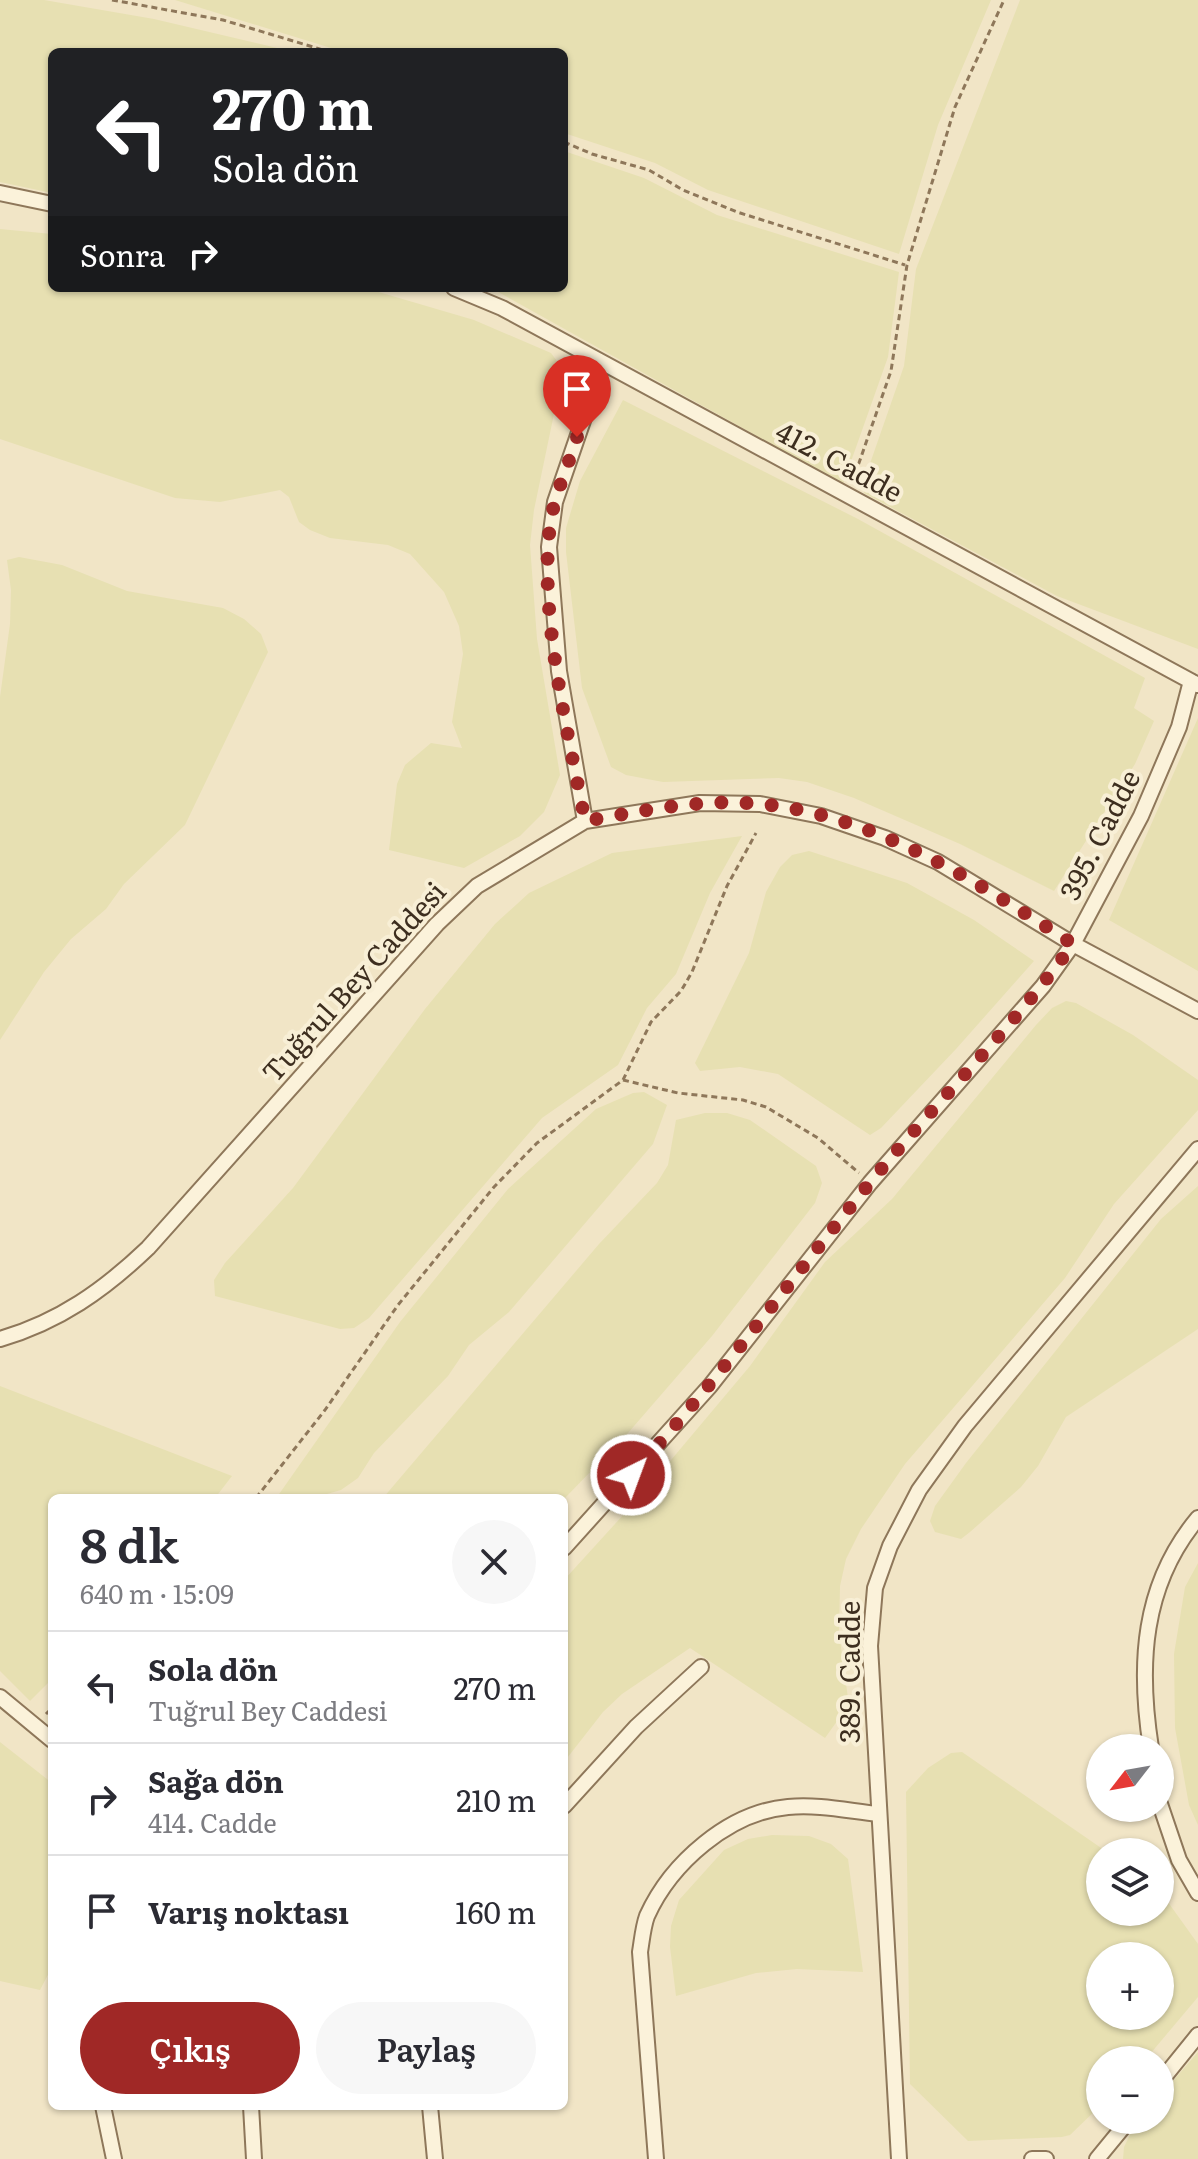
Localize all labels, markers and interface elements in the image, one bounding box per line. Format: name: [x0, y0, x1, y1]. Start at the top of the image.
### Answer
text: 270 m: [212, 64, 373, 147]
icon: left: [80, 80, 184, 184]
text: Sola dön: [212, 140, 359, 193]
text: Sonra: [80, 232, 165, 276]
icon: right: [181, 232, 225, 276]
pin: [543, 355, 611, 437]
icon: arrive: [555, 367, 599, 411]
street label: 412. Cadde: [769, 409, 911, 511]
street label: 395. Cadde: [1047, 762, 1149, 907]
street label: Tuğrul Bey Caddesi: [251, 871, 454, 1091]
position arrow: [589, 1433, 673, 1517]
text: 8 dk: [80, 1507, 179, 1578]
button: close: [452, 1520, 536, 1604]
text: 640 m · 15:09: [80, 1573, 234, 1612]
street label: 389. Cadde: [827, 1601, 869, 1743]
text: Sola dön: [148, 1646, 278, 1690]
icon: left: [80, 1665, 124, 1709]
text: 270 m: [453, 1665, 536, 1709]
text: Tuğrul Bey Caddesi: [148, 1690, 387, 1729]
north arrow: [1086, 1734, 1174, 1822]
map controls: [1086, 1734, 1174, 2134]
text: Sağa dön: [148, 1758, 284, 1802]
icon: right: [80, 1777, 124, 1821]
text: 210 m: [456, 1777, 536, 1821]
text: 414. Cadde: [148, 1802, 277, 1841]
button: layers: [1086, 1838, 1174, 1926]
icon: arrive: [80, 1889, 124, 1933]
text: Varış noktası: [148, 1889, 349, 1933]
text: 160 m: [455, 1889, 536, 1933]
button: +: [1086, 1942, 1174, 2030]
button: Çıkış: [80, 2002, 300, 2094]
button: Paylaş: [316, 2002, 536, 2094]
button: −: [1086, 2046, 1174, 2134]

